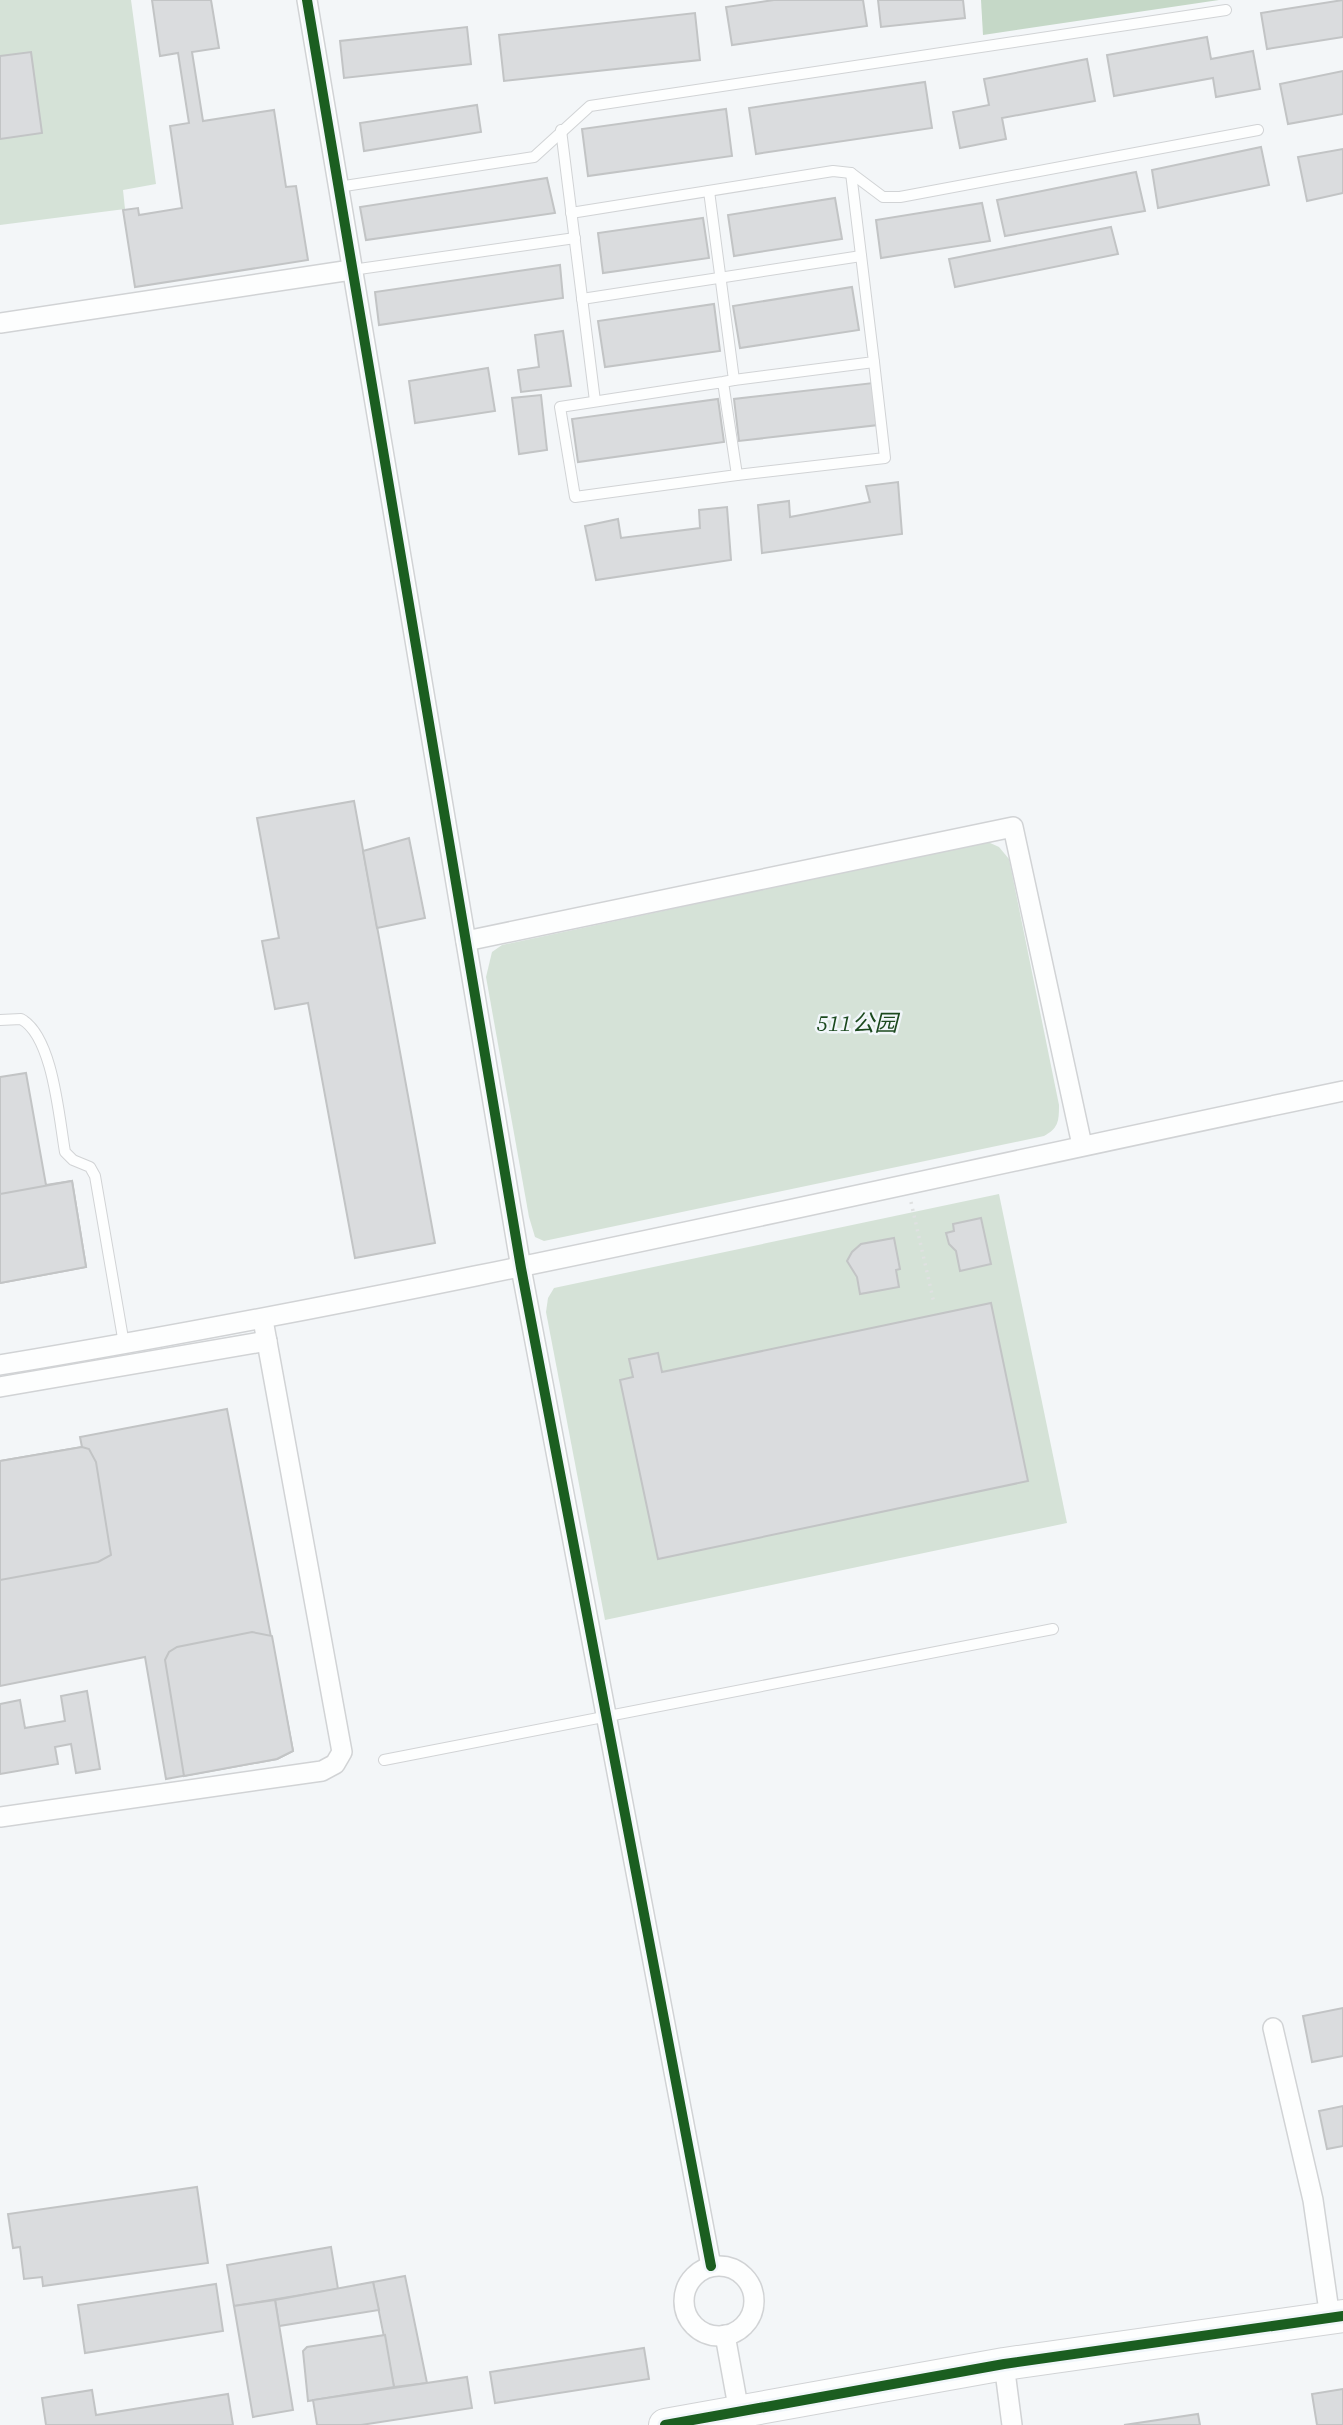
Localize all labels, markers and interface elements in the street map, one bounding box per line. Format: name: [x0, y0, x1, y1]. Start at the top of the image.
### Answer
park label: 511公园: [816, 1007, 901, 1039]

